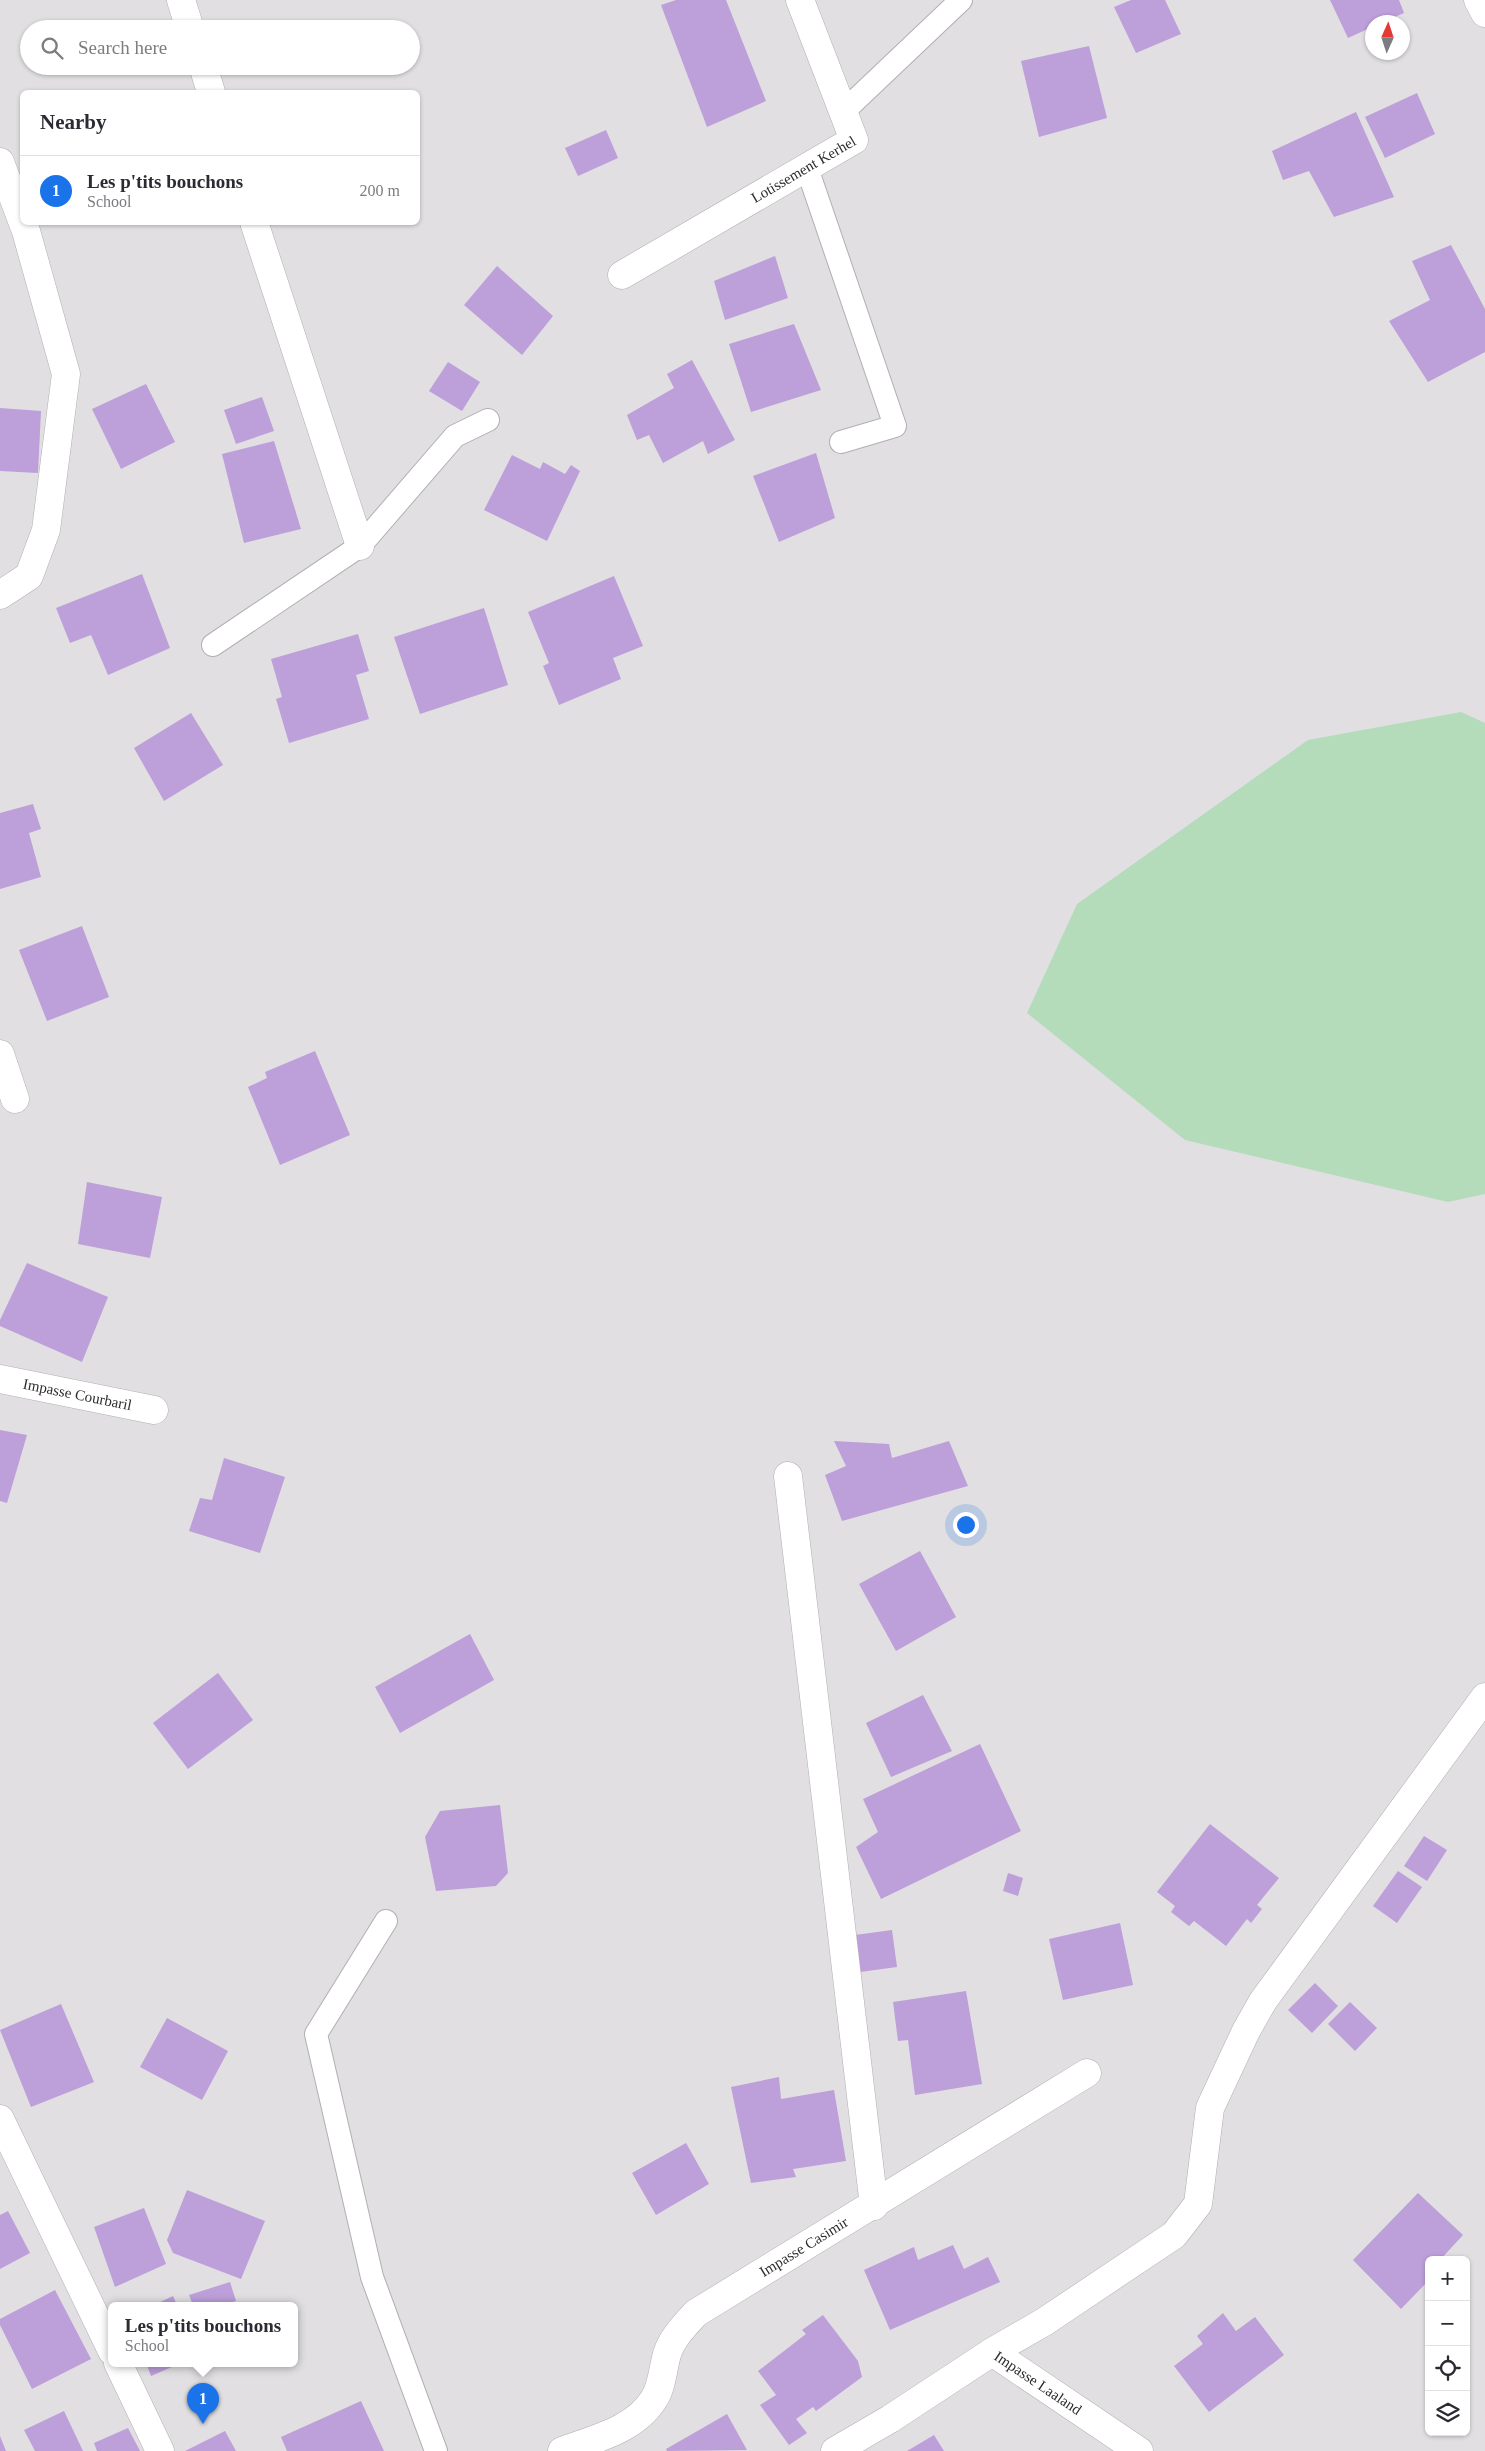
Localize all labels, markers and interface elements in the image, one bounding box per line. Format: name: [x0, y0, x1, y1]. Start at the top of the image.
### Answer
north arrow: [1365, 15, 1410, 60]
search box: [20, 20, 420, 75]
icon: search: [38, 34, 66, 62]
text: Search here: [78, 37, 167, 58]
text: Nearby: [40, 110, 107, 134]
street label: Lotissement Kerhel: [748, 133, 859, 206]
text: Les p'tits bouchons: [87, 171, 243, 192]
text: 1: [52, 182, 60, 199]
text: 200 m: [360, 182, 400, 199]
text: School: [87, 193, 131, 210]
street label: Impasse Courbaril: [22, 1376, 133, 1413]
your location: [953, 1512, 979, 1538]
street label: Impasse Casimir: [757, 2214, 851, 2280]
map controls: [1425, 2256, 1470, 2436]
button: +: [1425, 2256, 1470, 2301]
button: −: [1425, 2301, 1470, 2346]
popup: [108, 2302, 298, 2367]
text: Les p'tits bouchons: [125, 2315, 281, 2336]
text: School: [125, 2337, 169, 2354]
button: locate: [1425, 2346, 1470, 2391]
street label: Impasse Laaland: [991, 2348, 1085, 2418]
pin: 1: [187, 2383, 219, 2424]
button: layers: [1425, 2391, 1470, 2436]

